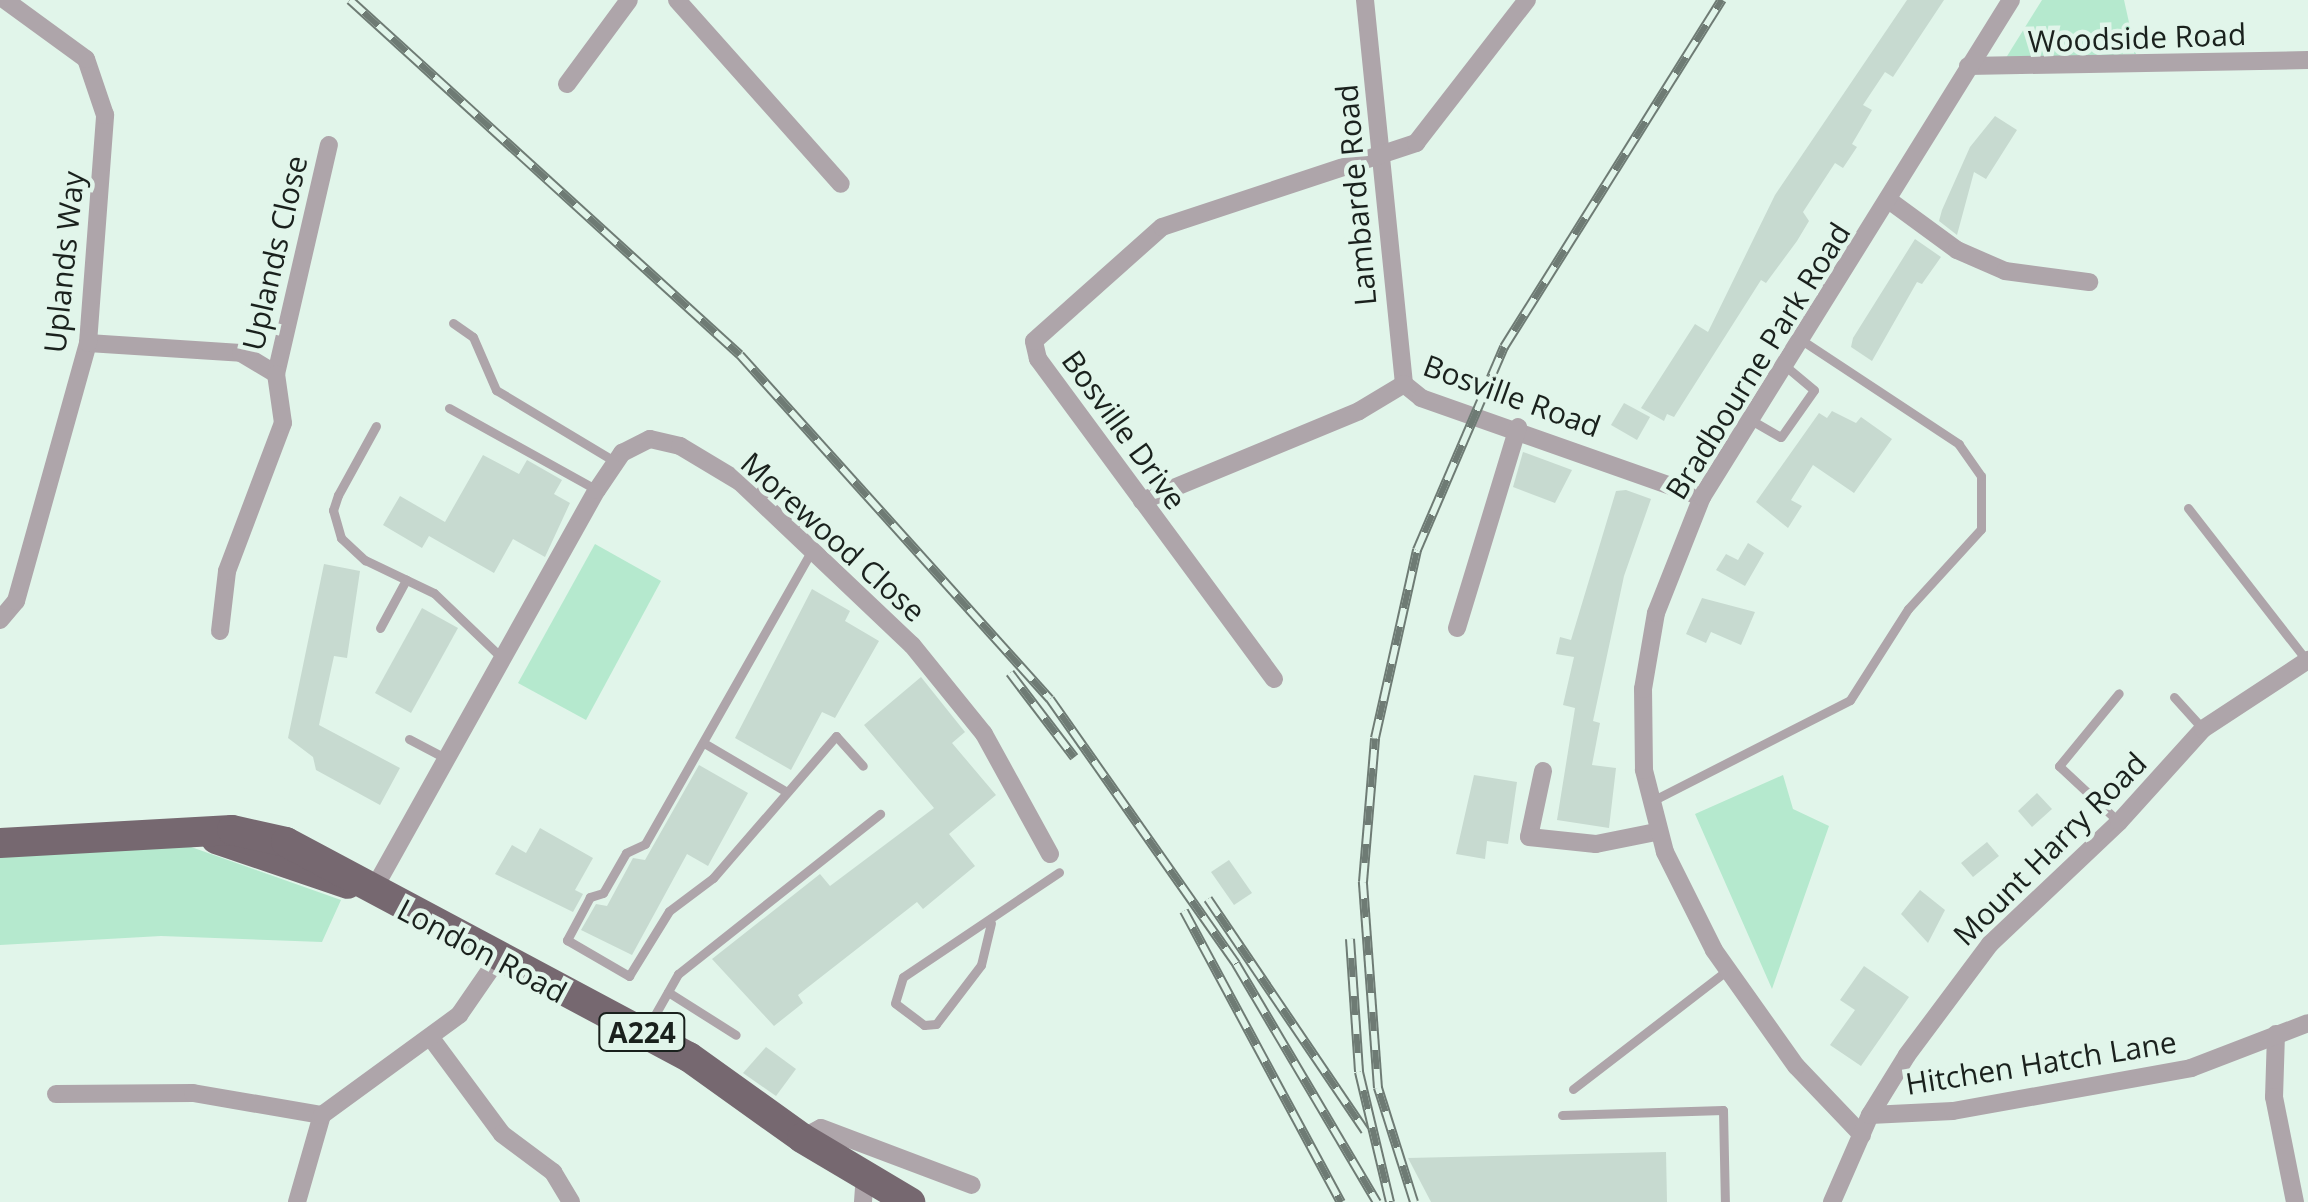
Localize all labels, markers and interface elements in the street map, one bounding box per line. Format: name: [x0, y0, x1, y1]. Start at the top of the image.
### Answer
street label: Woodside Road: [2027, 16, 2247, 60]
street label: Lambarde Road: [1328, 83, 1384, 307]
street label: Uplands Close: [235, 152, 315, 354]
street label: Uplands Way: [37, 169, 91, 355]
street label: Bradbourne Park Road: [1658, 216, 1858, 506]
street label: Bosville Drive: [1054, 344, 1194, 516]
street label: Bosville Road: [1419, 347, 1605, 445]
street label: Morewood Close: [734, 445, 932, 629]
street label: Mount Harry Road: [1946, 745, 2154, 953]
street label: London Road: [391, 891, 573, 1011]
road number: A224: [597, 1009, 687, 1055]
street label: Hitchen Hatch Lane: [1903, 1024, 2179, 1102]

